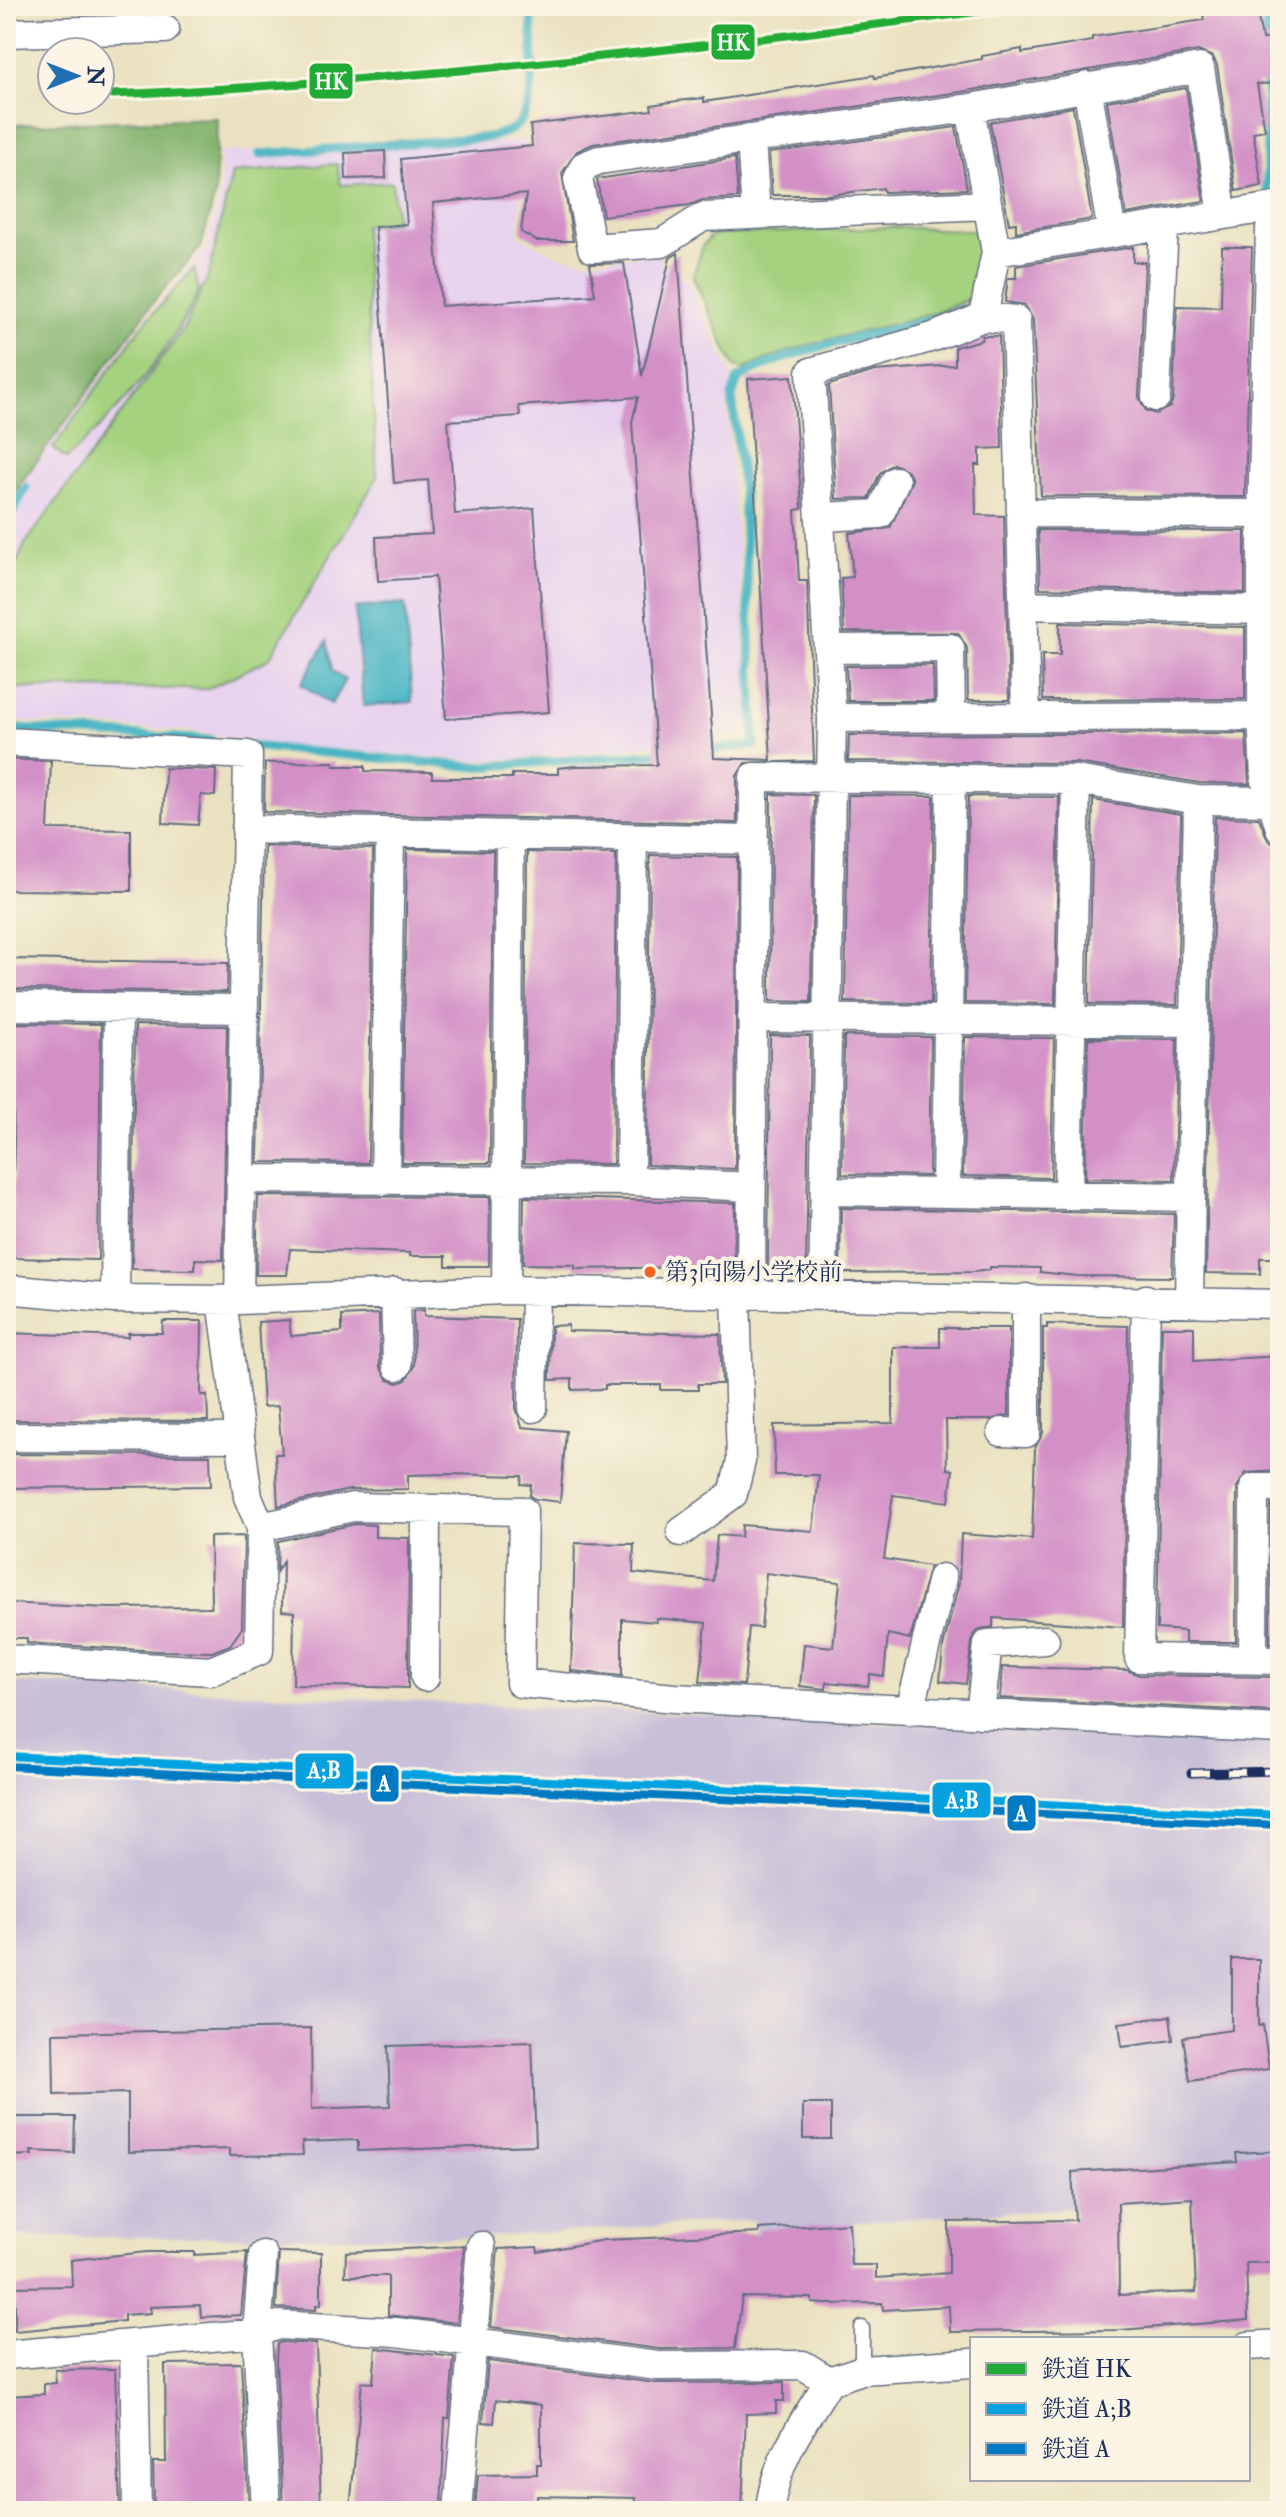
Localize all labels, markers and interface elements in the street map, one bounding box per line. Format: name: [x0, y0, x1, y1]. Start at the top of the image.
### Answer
line badge: HK: [710, 23, 756, 61]
text: HK: [716, 29, 750, 57]
north arrow: [36, 36, 116, 116]
line badge: HK: [308, 62, 354, 100]
text: N: [81, 65, 109, 86]
text: HK: [314, 68, 348, 96]
place label: 第3向陽小学校前: [665, 1257, 842, 1288]
marker: 第3向陽小学校前: [642, 1264, 658, 1280]
line badge: A;B: [294, 1752, 355, 1790]
text: A;B: [306, 1757, 341, 1785]
line badge: A: [369, 1764, 400, 1803]
text: A: [376, 1770, 392, 1798]
line badge: A;B: [931, 1781, 992, 1819]
text: A;B: [944, 1787, 979, 1815]
line badge: A: [1006, 1794, 1037, 1832]
text: A: [1013, 1800, 1029, 1828]
legend: [970, 2337, 1250, 2481]
text: 鉄道 HK: [1042, 2354, 1132, 2385]
text: 鉄道 A;B: [1042, 2394, 1132, 2425]
text: 鉄道 A: [1042, 2434, 1110, 2465]

